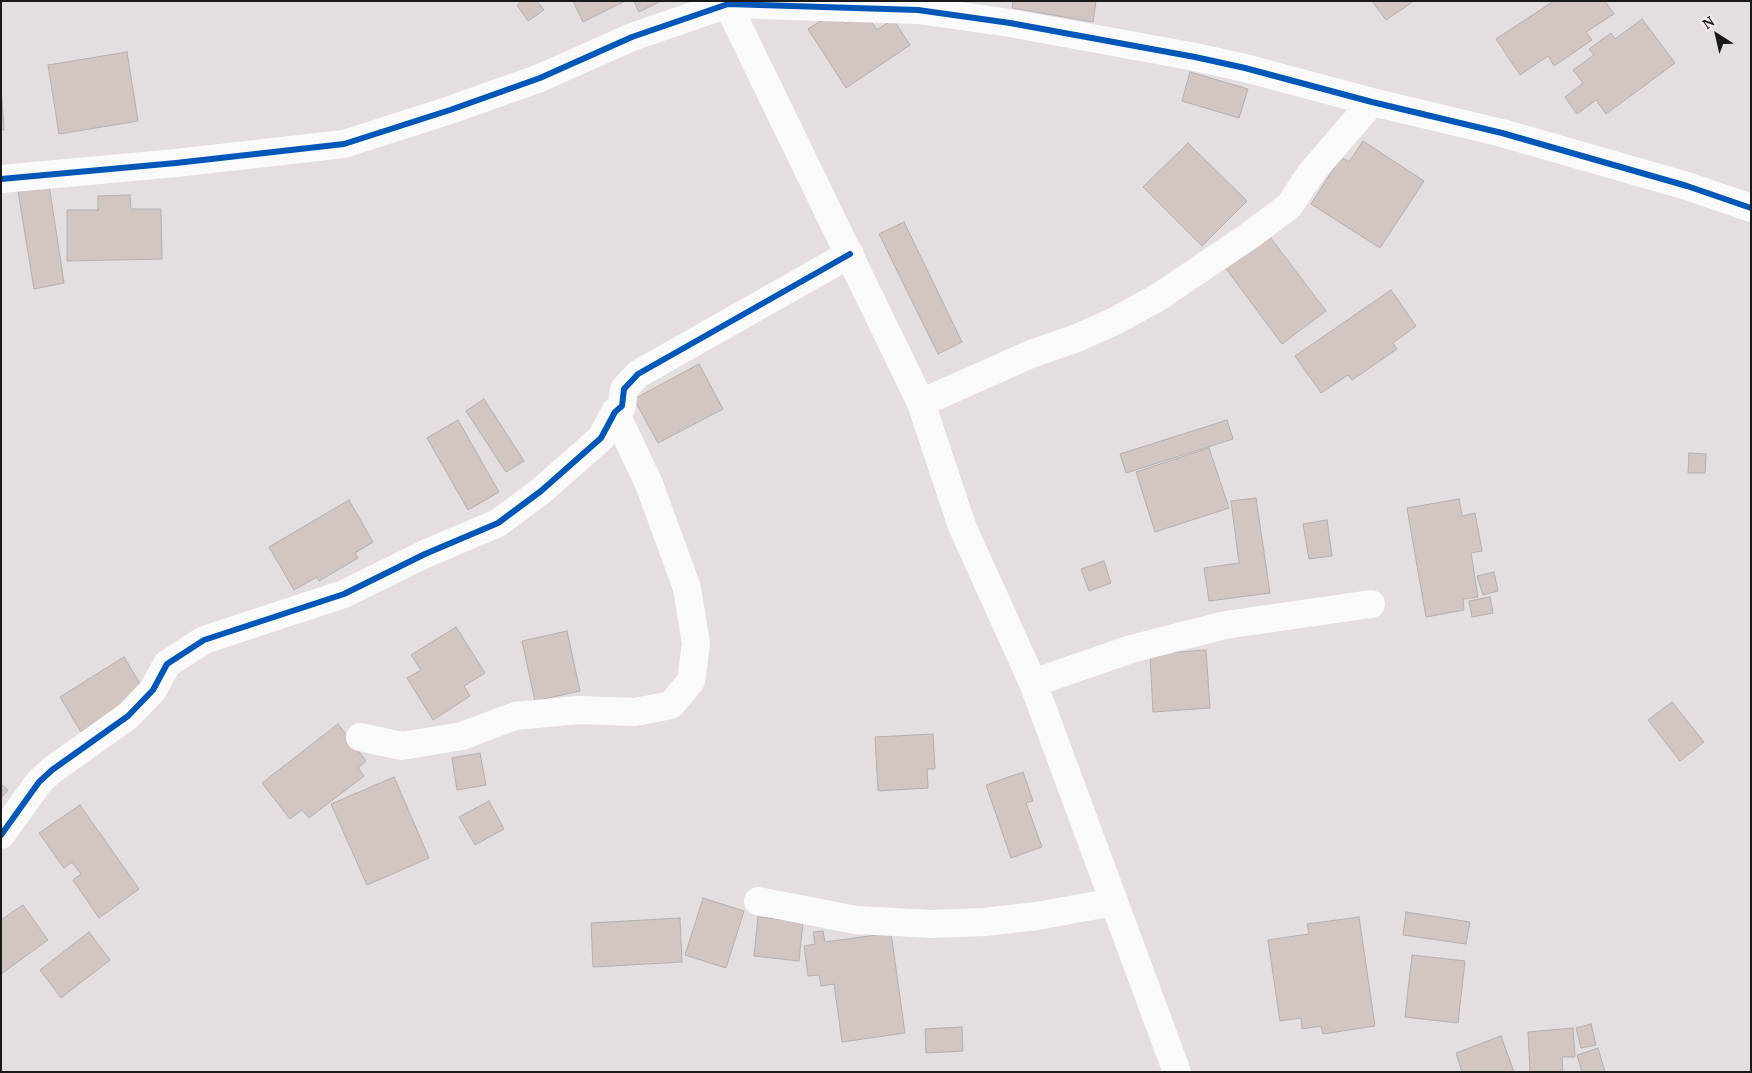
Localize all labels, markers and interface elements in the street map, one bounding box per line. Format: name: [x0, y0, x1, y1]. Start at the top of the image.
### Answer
north arrow: [1692, 10, 1742, 60]
text: N: [1698, 11, 1718, 33]

